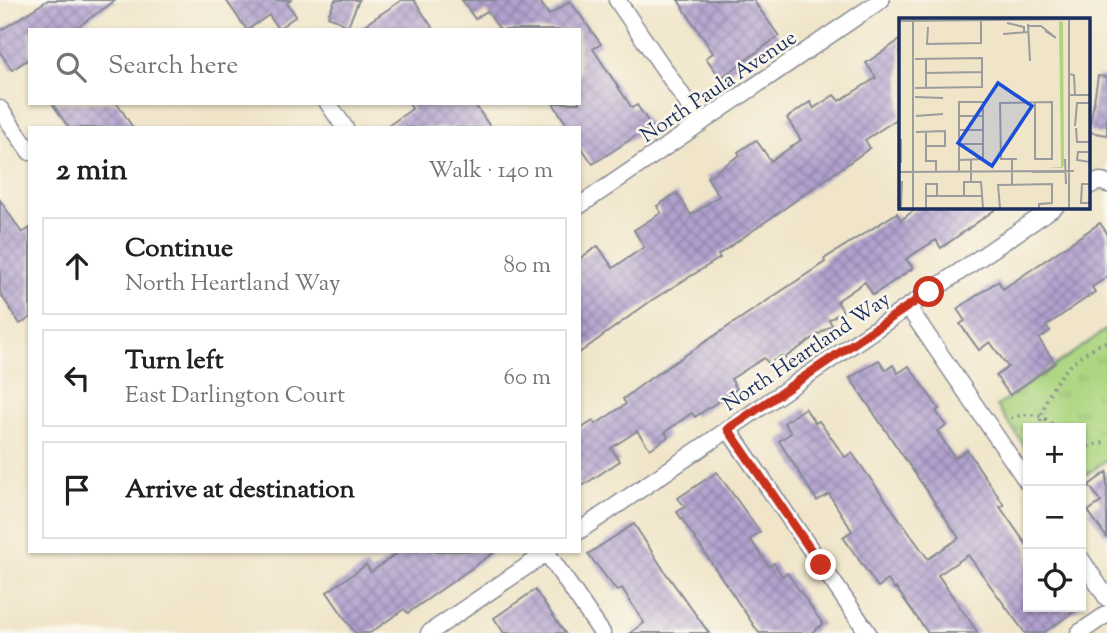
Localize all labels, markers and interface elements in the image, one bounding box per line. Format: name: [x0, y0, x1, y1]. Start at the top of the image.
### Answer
inset map: [899, 18, 1090, 208]
street label: North Paula Avenue: [635, 24, 803, 151]
search box: [28, 28, 581, 105]
icon: search: [52, 48, 90, 86]
text: Search here: [108, 48, 238, 85]
text: 2 min: [56, 150, 128, 193]
text: Walk · 140 m: [428, 155, 553, 188]
text: Continue: [125, 231, 233, 268]
icon: ahead: [58, 247, 96, 285]
text: 80 m: [503, 250, 551, 283]
text: North Heartland Way: [125, 268, 340, 301]
route start: [913, 276, 944, 307]
street label: North Heartland Way: [717, 285, 897, 420]
text: Turn left: [125, 343, 224, 380]
icon: left: [58, 359, 96, 397]
text: 60 m: [503, 362, 551, 395]
text: East Darlington Court: [125, 380, 345, 413]
map controls: [1023, 423, 1086, 612]
button: +: [1023, 423, 1086, 486]
icon: arrive: [58, 471, 96, 509]
text: Arrive at destination: [125, 472, 355, 509]
button: −: [1023, 486, 1086, 549]
route end: [805, 549, 836, 580]
button: locate: [1023, 549, 1086, 612]

